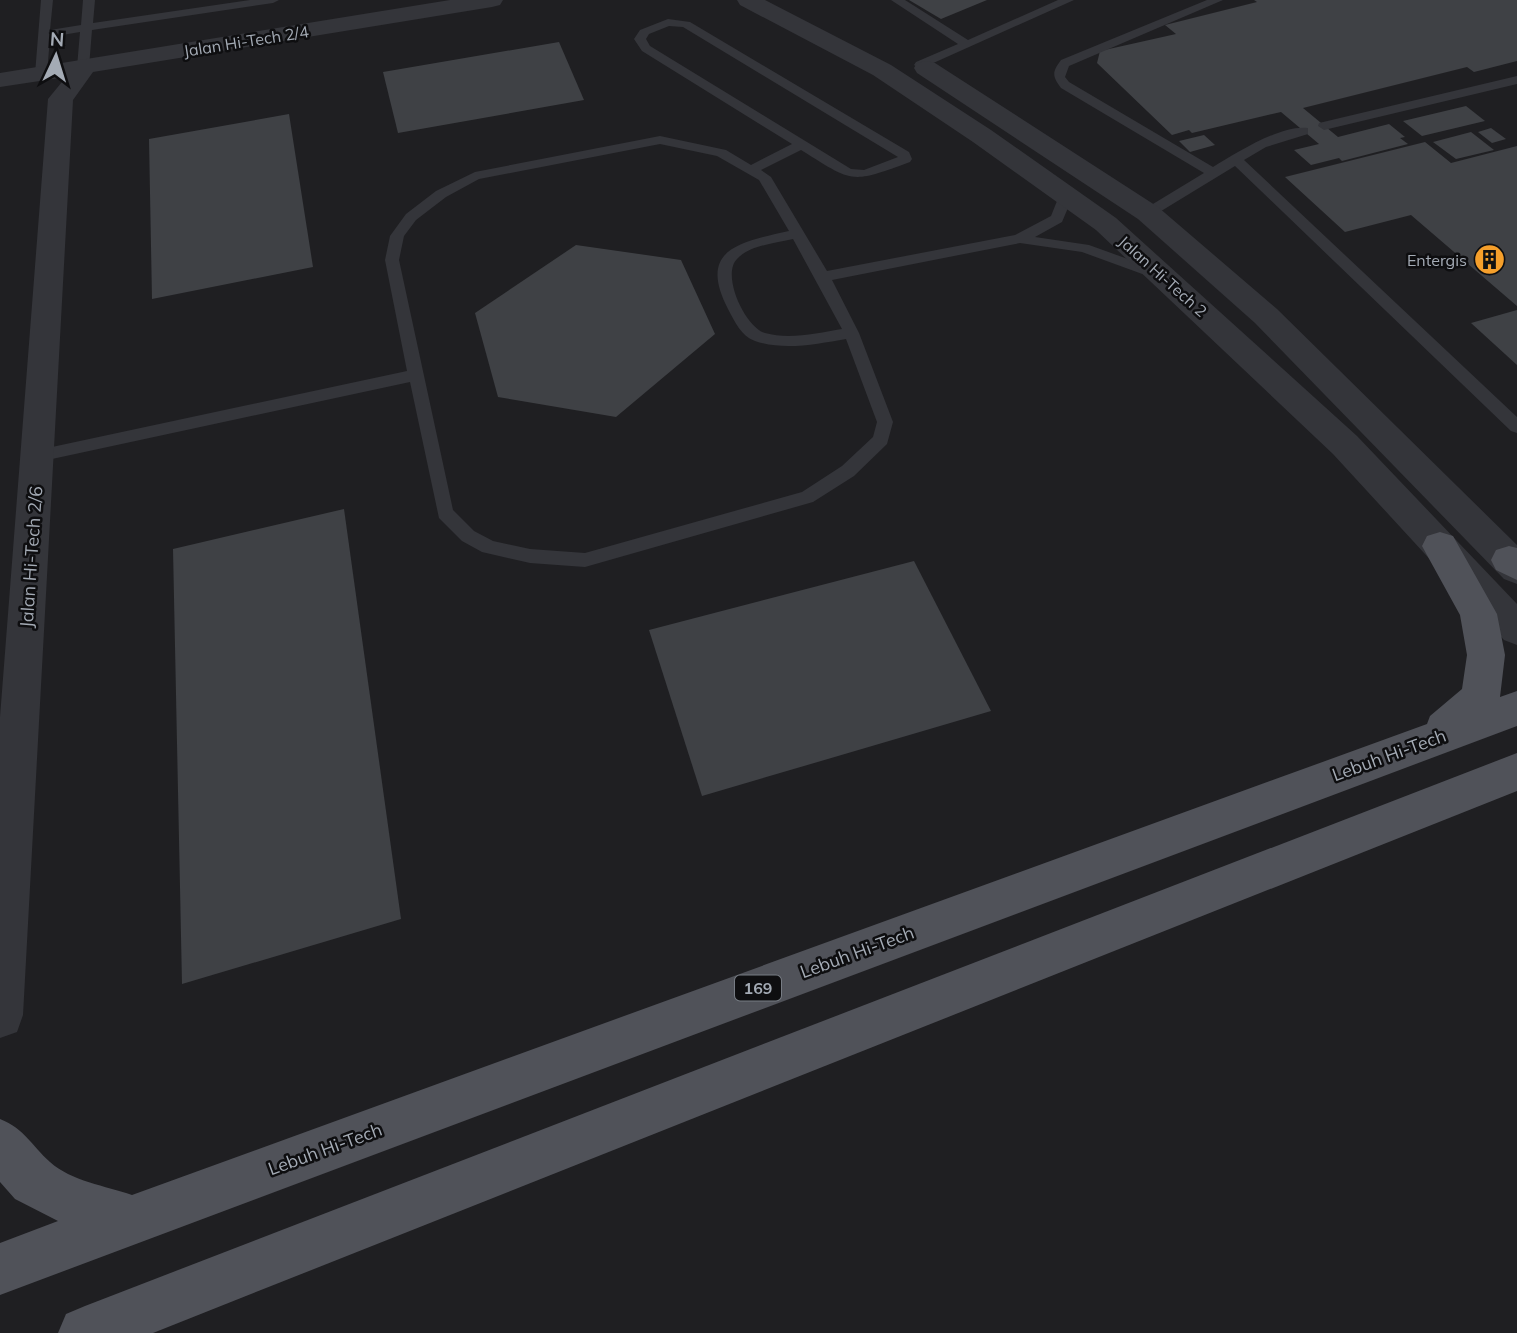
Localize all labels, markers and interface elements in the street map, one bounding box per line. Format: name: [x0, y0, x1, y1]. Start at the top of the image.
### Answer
north arrow: [21, 21, 91, 91]
street label: Jalan Hi-Tech 2/4: [182, 21, 310, 61]
text: N: [49, 27, 65, 52]
street label: Jalan Hi-Tech 2: [1115, 231, 1211, 321]
building icon: Entergis: [1473, 243, 1507, 277]
place label: Entergis: [1407, 250, 1467, 270]
street label: Jalan Hi-Tech 2/6: [15, 485, 47, 629]
street label: Lebuh Hi-Tech: [1329, 724, 1449, 786]
street label: Lebuh Hi-Tech: [797, 921, 917, 983]
road number: 169: [735, 976, 781, 1000]
street label: Lebuh Hi-Tech: [265, 1118, 385, 1180]

